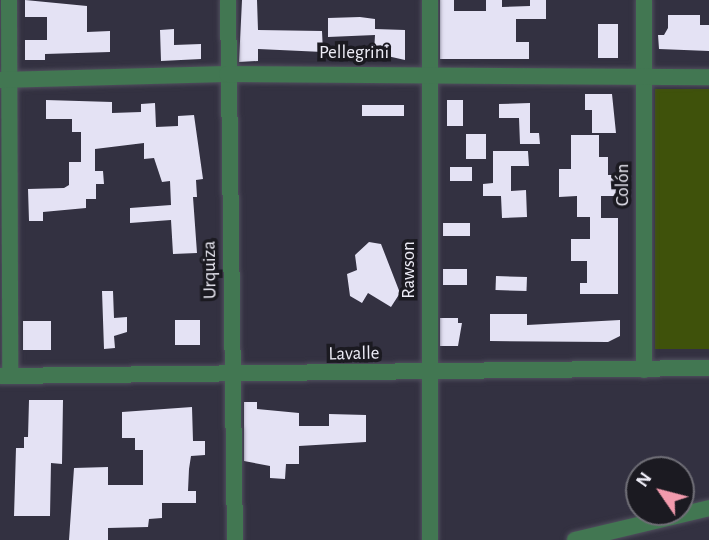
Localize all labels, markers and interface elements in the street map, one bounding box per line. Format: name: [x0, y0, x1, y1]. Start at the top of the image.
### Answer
street label: Pellegrini: [319, 42, 389, 64]
street label: Colón: [612, 164, 634, 206]
street label: Urquiza: [198, 241, 222, 299]
street label: Rawson: [398, 241, 420, 299]
street label: Lavalle: [328, 342, 380, 366]
north arrow: [625, 456, 695, 526]
text: N: [632, 469, 656, 491]

